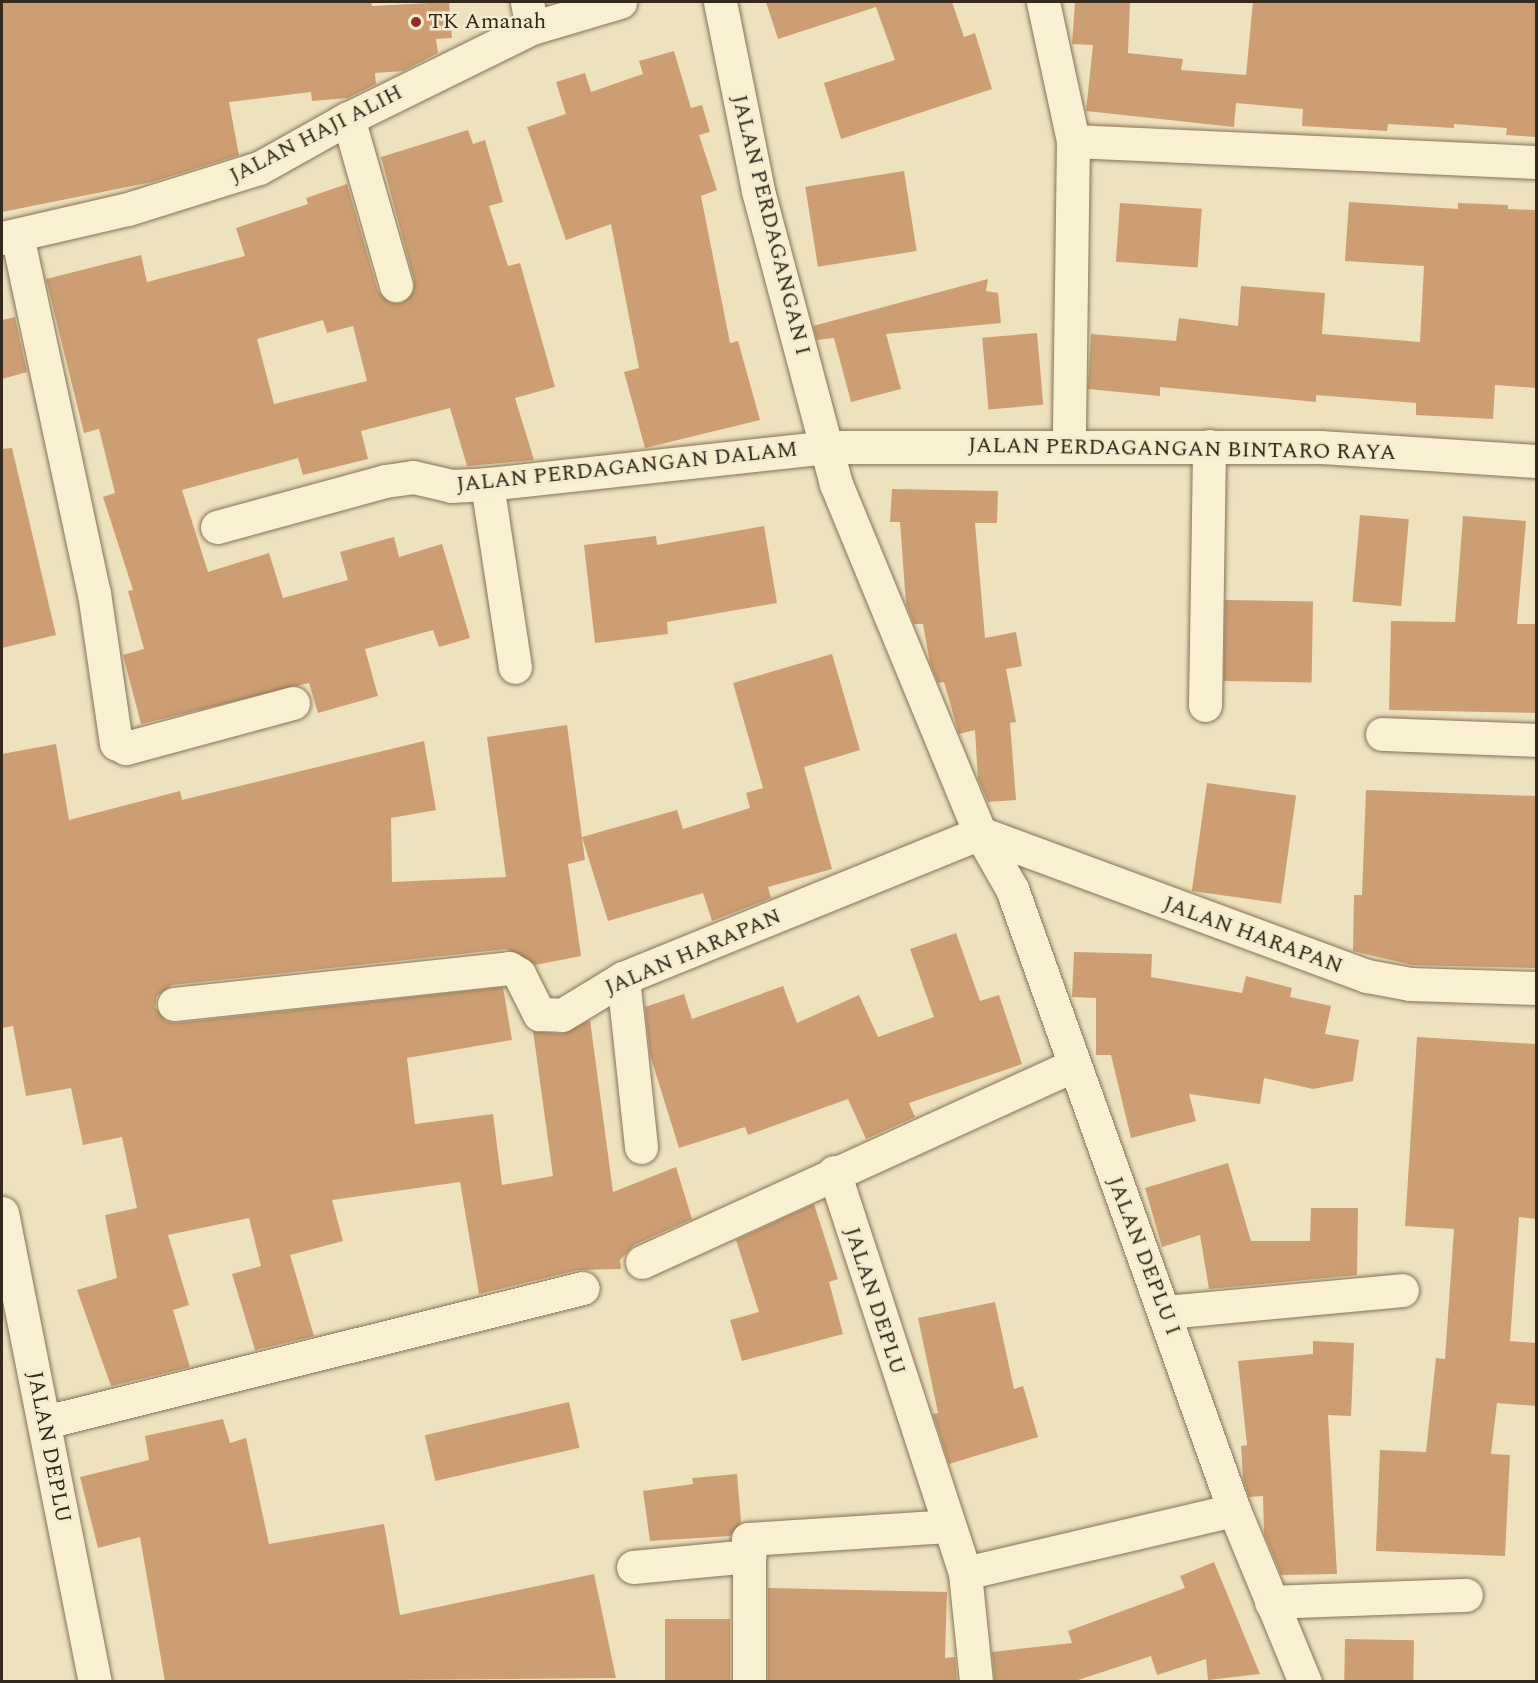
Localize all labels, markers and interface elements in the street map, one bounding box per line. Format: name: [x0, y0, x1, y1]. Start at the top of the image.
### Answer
place label: TK Amanah: [428, 9, 546, 35]
marker: TK Amanah: [409, 15, 423, 29]
street label: JALAN HAJI ALIH: [225, 79, 407, 189]
street label: JALAN PERDAGANGAN I: [726, 92, 816, 358]
street label: JALAN PERDAGANGAN BINTARO RAYA: [968, 432, 1396, 466]
street label: JALAN PERDAGANGAN DALAM: [455, 436, 799, 498]
street label: JALAN HARAPAN: [1160, 890, 1346, 980]
street label: JALAN HARAPAN: [601, 903, 785, 1001]
street label: JALAN DEPLU I: [1102, 1173, 1186, 1339]
street label: JALAN DEPLU: [839, 1224, 911, 1378]
street label: JALAN DEPLU: [21, 1369, 77, 1525]

